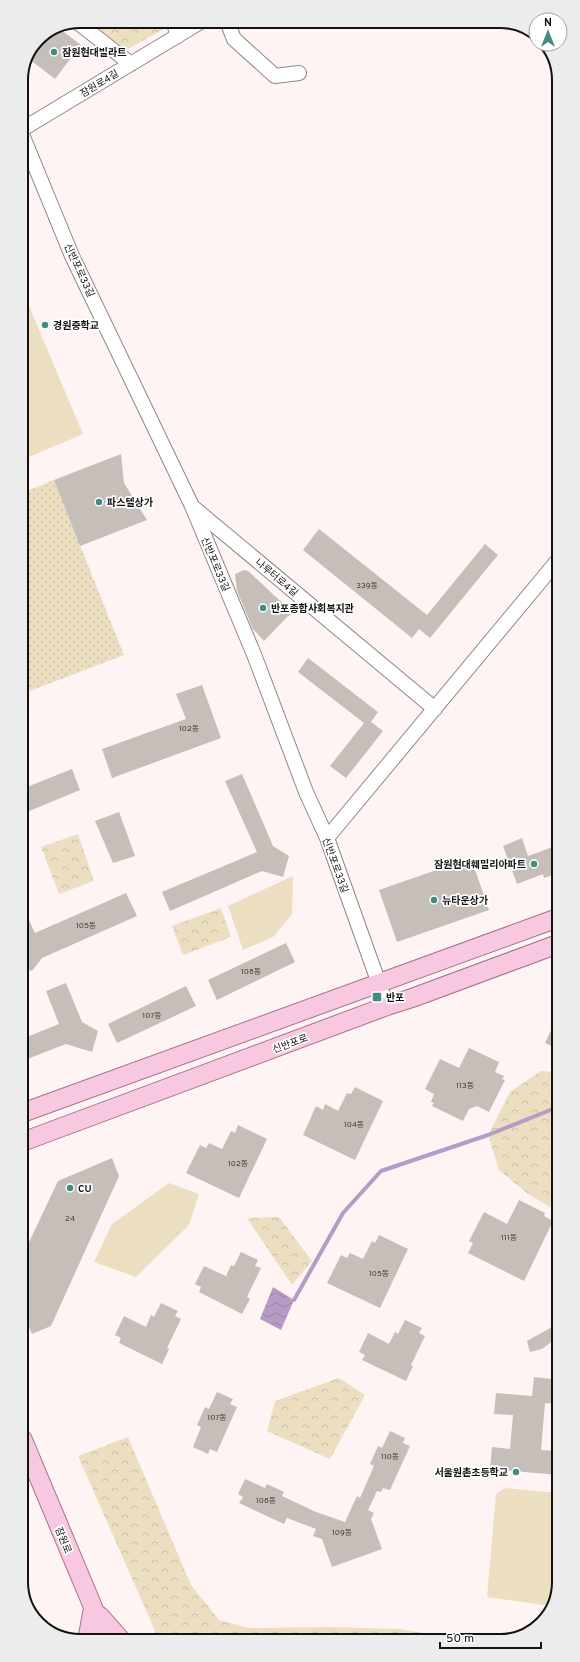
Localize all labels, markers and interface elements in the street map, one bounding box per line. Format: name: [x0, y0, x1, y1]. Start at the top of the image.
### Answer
north arrow: [528, 12, 568, 52]
text: N: [544, 16, 552, 30]
place label: 잠원현대빌라트: [62, 46, 126, 60]
marker: 잠원현대빌라트: [49, 47, 59, 57]
street label: 잠원로4길: [78, 68, 122, 101]
street label: 신반포로33길: [60, 242, 97, 300]
place label: 경원중학교: [53, 319, 99, 333]
marker: 경원중학교: [40, 320, 50, 330]
marker: 파스텔상가: [94, 497, 104, 507]
place label: 파스텔상가: [107, 497, 154, 510]
street label: 신반포로33길: [197, 535, 232, 594]
street label: 나루터로4길: [252, 556, 300, 600]
house number: 339동: [356, 581, 378, 591]
place label: 반포종합사회복지관: [271, 602, 354, 616]
marker: 반포종합사회복지관: [258, 603, 268, 613]
house number: 102동: [179, 724, 199, 734]
street label: 신반포로33길: [319, 836, 351, 895]
place label: 잠원현대훼밀리아파트: [434, 858, 526, 872]
marker: 잠원현대훼밀리아파트: [529, 859, 539, 869]
marker: 뉴타운상가: [429, 895, 439, 905]
place label: 뉴타운상가: [442, 895, 489, 908]
house number: 105동: [76, 921, 96, 931]
house number: 108동: [241, 967, 261, 977]
marker: 반포: [371, 991, 383, 1003]
place label: 반포: [386, 992, 404, 1005]
house number: 107동: [142, 1011, 162, 1021]
street label: 신반포로: [271, 1032, 310, 1057]
house number: 113동: [456, 1081, 474, 1091]
house number: 104동: [344, 1120, 364, 1130]
house number: 102동: [228, 1159, 248, 1169]
marker: CU: [65, 1183, 75, 1193]
place label: CU: [78, 1183, 92, 1196]
house number: 24: [65, 1214, 75, 1224]
house number: 111동: [501, 1233, 517, 1243]
house number: 105동: [369, 1269, 389, 1279]
house number: 107동: [207, 1413, 227, 1423]
house number: 110동: [381, 1452, 399, 1462]
place label: 서울원촌초등학교: [434, 1466, 508, 1480]
marker: 서울원촌초등학교: [511, 1467, 521, 1477]
house number: 108동: [256, 1496, 276, 1506]
street label: 잠원로: [51, 1525, 74, 1556]
house number: 109동: [332, 1528, 352, 1538]
scale bar: [440, 1624, 541, 1650]
text: 50 m: [446, 1631, 474, 1647]

